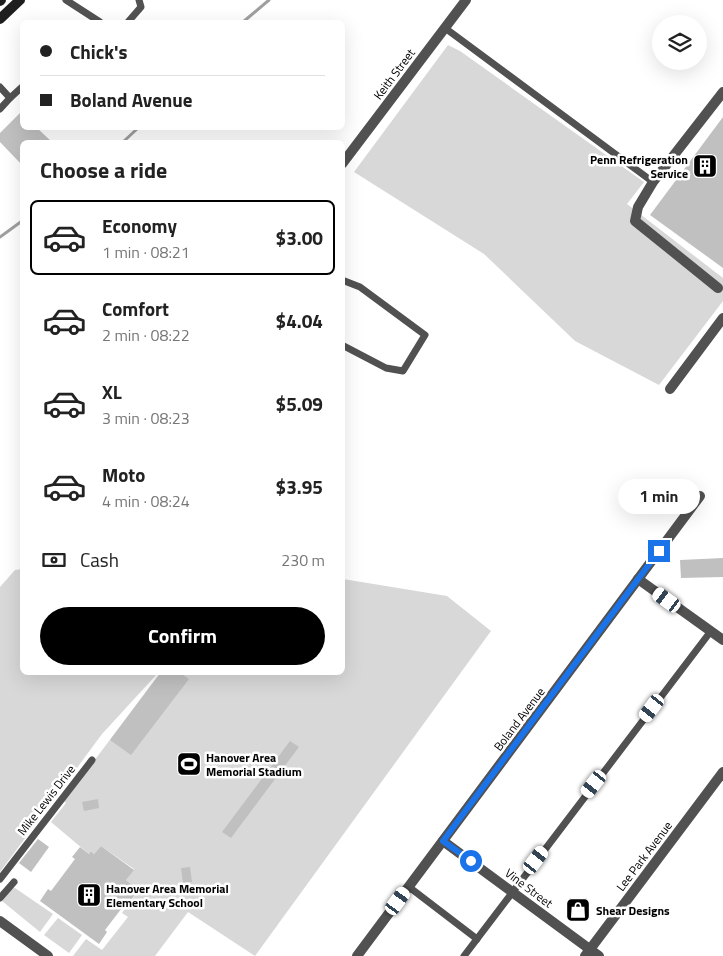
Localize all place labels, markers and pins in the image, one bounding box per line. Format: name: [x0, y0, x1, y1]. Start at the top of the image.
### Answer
place label: Penn Refrigeration Service: [590, 150, 688, 183]
building icon: Penn Refrigeration Service: [692, 153, 718, 179]
place label: Hanover Area Memorial Stadium: [206, 748, 302, 781]
sports icon: Hanover Area Memorial Stadium: [176, 751, 202, 777]
place label: Hanover Area Memorial Elementary School: [106, 879, 229, 912]
building icon: Hanover Area Memorial Elementary School: [76, 882, 102, 908]
shop icon: Shear Designs: [565, 897, 591, 923]
place label: Shear Designs: [596, 901, 670, 920]

